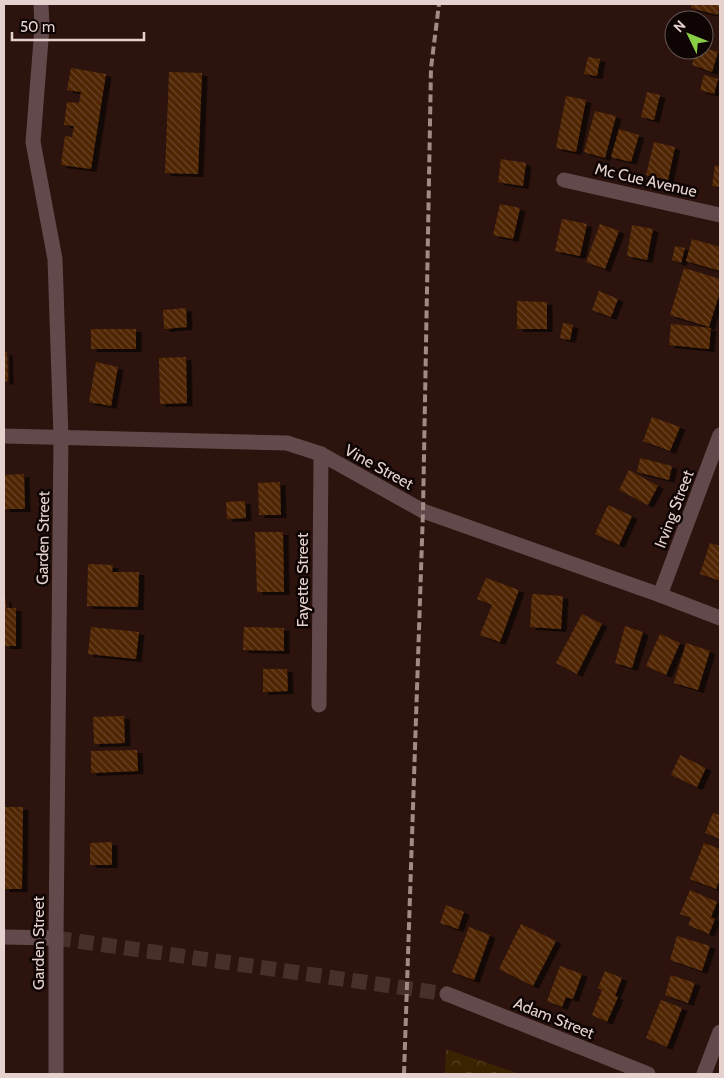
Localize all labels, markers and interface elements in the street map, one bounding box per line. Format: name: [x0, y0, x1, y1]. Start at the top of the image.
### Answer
scale bar: [12, 10, 145, 42]
north arrow: [664, 10, 714, 60]
text: N: [670, 16, 689, 36]
text: 50 m: [20, 18, 55, 36]
street label: Mc Cue Avenue: [593, 159, 699, 201]
street label: Vine Street: [341, 440, 417, 494]
street label: Irving Street: [650, 467, 698, 551]
street label: Garden Street: [33, 490, 53, 585]
street label: Fayette Street: [293, 532, 312, 627]
street label: Garden Street: [29, 895, 48, 990]
street label: Adam Street: [511, 993, 598, 1043]

